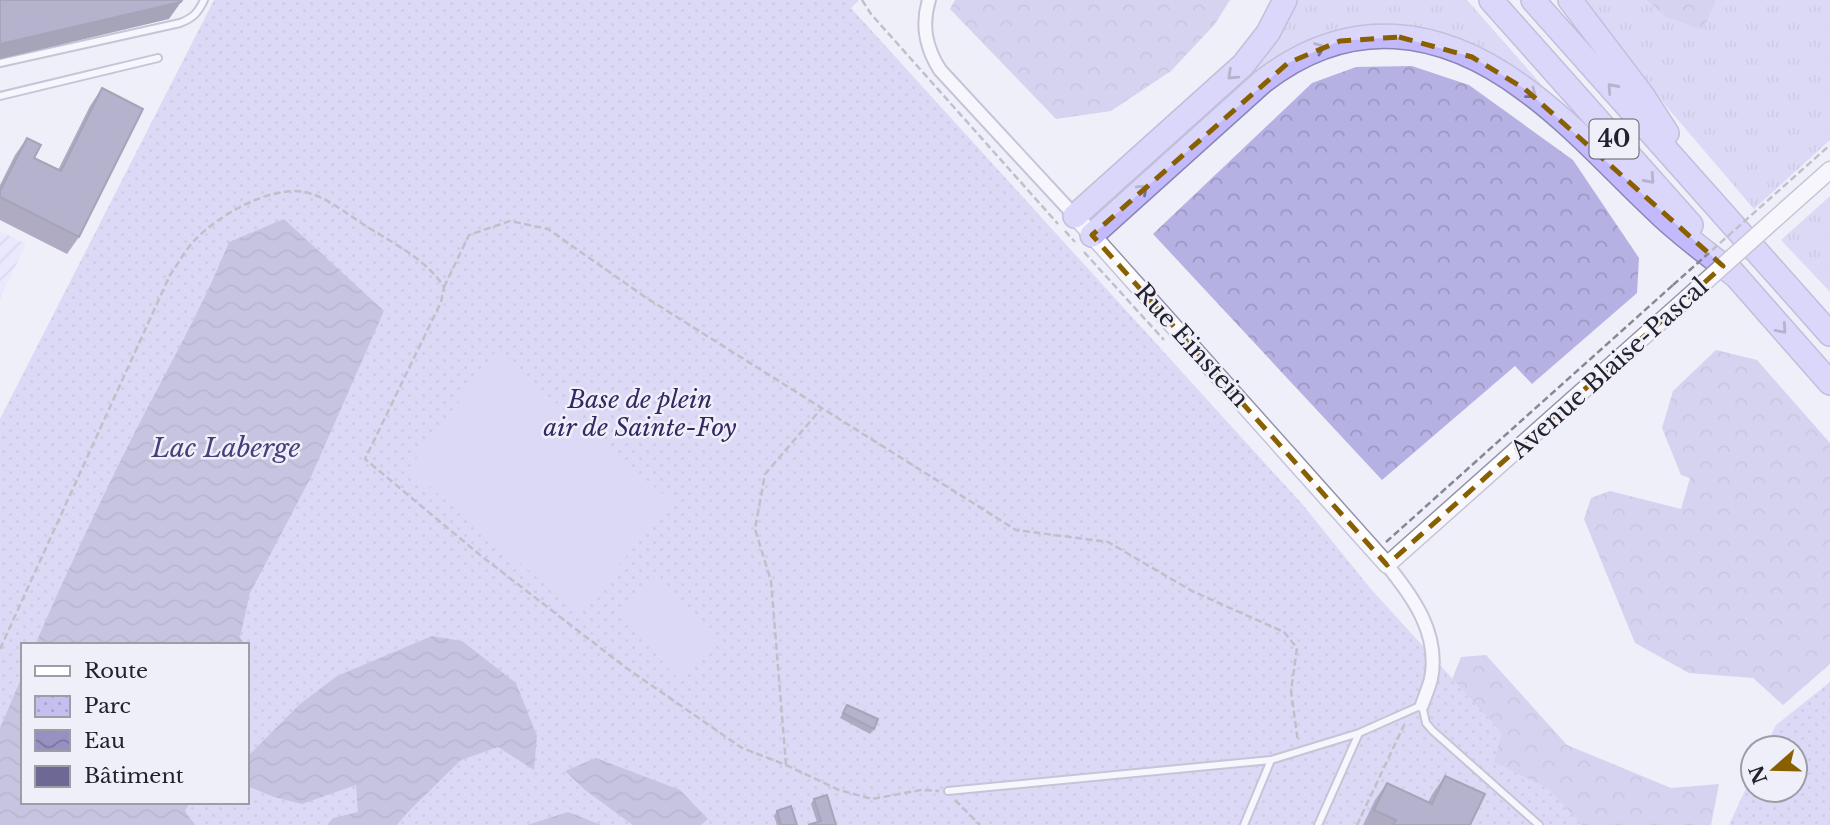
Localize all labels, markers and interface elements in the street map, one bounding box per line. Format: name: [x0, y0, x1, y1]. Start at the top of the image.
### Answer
one-way arrow: [1313, 42, 1325, 56]
one-way arrow: [1227, 67, 1240, 79]
one-way arrow: [1608, 83, 1620, 96]
one-way arrow: [1524, 86, 1537, 99]
road number: 40: [1590, 120, 1638, 158]
one-way arrow: [1642, 171, 1654, 184]
one-way arrow: [1135, 185, 1148, 197]
street label: Avenue Blaise-Pascal: [1503, 272, 1714, 465]
street label: Rue Einstein: [1129, 277, 1255, 413]
one-way arrow: [1774, 320, 1786, 333]
park label: Base de plein air de Sainte-Foy: [544, 385, 737, 442]
water label: Lac Laberge: [151, 432, 300, 464]
legend: [21, 643, 248, 804]
text: Route: [84, 658, 148, 684]
text: Parc: [84, 693, 131, 719]
text: Eau: [84, 728, 125, 754]
north arrow: [1739, 734, 1809, 804]
text: N: [1745, 762, 1772, 787]
text: Bâtiment: [84, 763, 184, 789]

